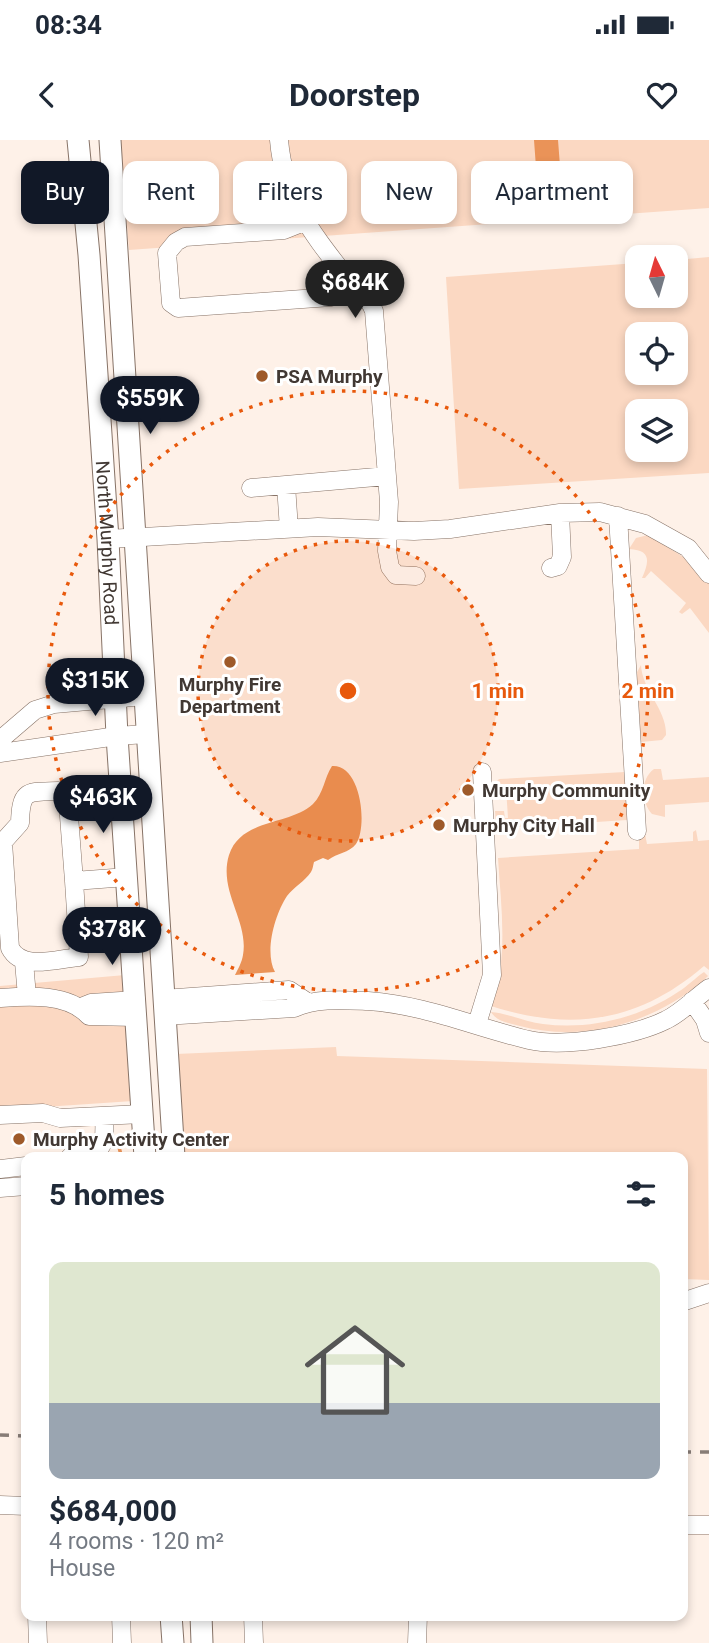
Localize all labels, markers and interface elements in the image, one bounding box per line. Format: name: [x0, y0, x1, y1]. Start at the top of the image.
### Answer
text: 08:34: [35, 10, 102, 40]
icon: back: [28, 76, 66, 114]
text: Doorstep: [289, 76, 420, 114]
icon: heart: [643, 76, 681, 114]
chip: Buy: [21, 161, 109, 224]
chip: Rent: [123, 161, 219, 224]
chip: Filters: [233, 161, 347, 224]
chip: New: [361, 161, 457, 224]
chip: Apartment: [471, 161, 633, 224]
north arrow: [625, 245, 688, 308]
map controls: [625, 245, 688, 462]
pin: $684K: [306, 260, 404, 320]
text: $684K: [321, 269, 389, 296]
button: locate: [625, 322, 688, 385]
place label: PSA Murphy: [276, 365, 383, 388]
marker: PSA Murphy: [254, 368, 270, 384]
pin: $559K: [101, 376, 199, 436]
text: $559K: [116, 385, 184, 412]
button: layers: [625, 399, 688, 462]
street label: North Murphy Road: [91, 460, 123, 626]
marker: Murphy Fire Department: [222, 654, 238, 670]
pin: $315K: [46, 658, 144, 718]
text: $315K: [61, 667, 129, 694]
place label: Murphy Fire Department: [179, 673, 281, 718]
centre of rings: [336, 679, 360, 703]
text: 1 min: [472, 679, 524, 703]
text: 2 min: [622, 679, 674, 703]
pin: $463K: [54, 776, 152, 835]
place label: Murphy Community: [482, 779, 651, 802]
marker: Murphy Community: [460, 782, 476, 798]
text: $463K: [69, 784, 137, 811]
place label: Murphy City Hall: [453, 814, 595, 837]
marker: Murphy City Hall: [431, 817, 447, 833]
pin: $378K: [63, 908, 161, 967]
text: $378K: [78, 916, 146, 943]
place label: Murphy Activity Center: [33, 1128, 229, 1151]
marker: Murphy Activity Center: [11, 1131, 27, 1147]
icon: filters: [622, 1175, 660, 1213]
text: 5 homes: [49, 1177, 165, 1212]
icon: home: [292, 1307, 418, 1433]
text: $684,000: [49, 1493, 177, 1528]
text: 4 rooms · 120 m²: [49, 1528, 224, 1555]
text: House: [49, 1555, 115, 1582]

